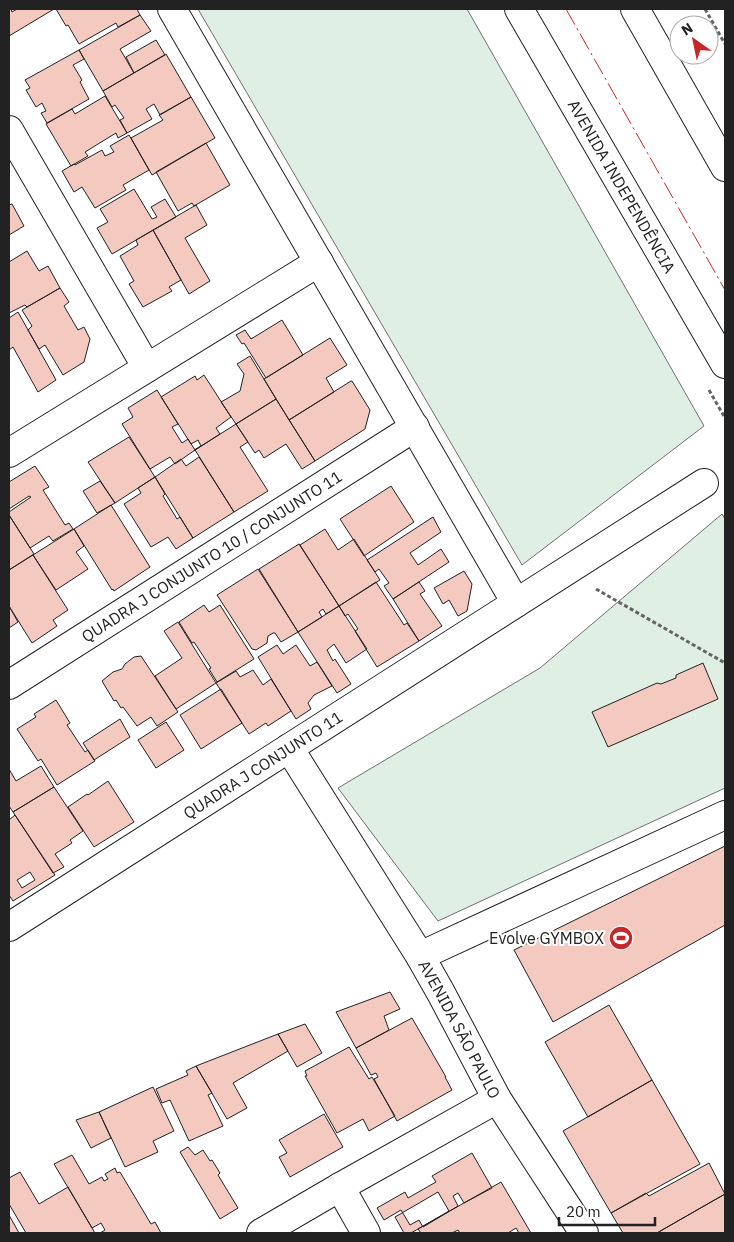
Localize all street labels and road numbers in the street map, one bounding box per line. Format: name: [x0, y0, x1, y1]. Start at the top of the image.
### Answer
street label: AVENIDA INDEPENDÊNCIA: [564, 96, 680, 277]
street label: QUADRA J CONJUNTO 10 / CONJUNTO 11: [78, 466, 346, 646]
street label: QUADRA J CONJUNTO 11: [179, 707, 346, 823]
street label: AVENIDA SÃO PAULO: [414, 956, 505, 1102]

